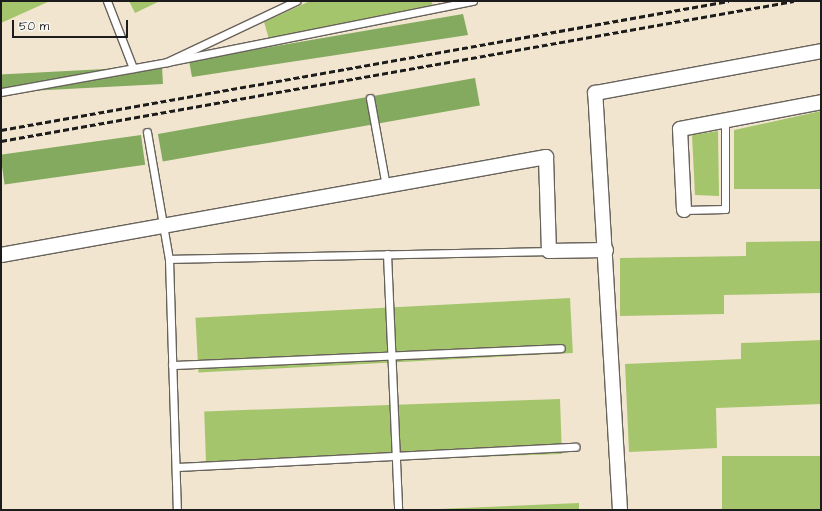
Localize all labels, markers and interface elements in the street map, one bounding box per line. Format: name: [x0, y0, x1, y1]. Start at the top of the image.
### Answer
scale bar: [14, 12, 130, 38]
text: 50 m: [19, 18, 49, 35]

